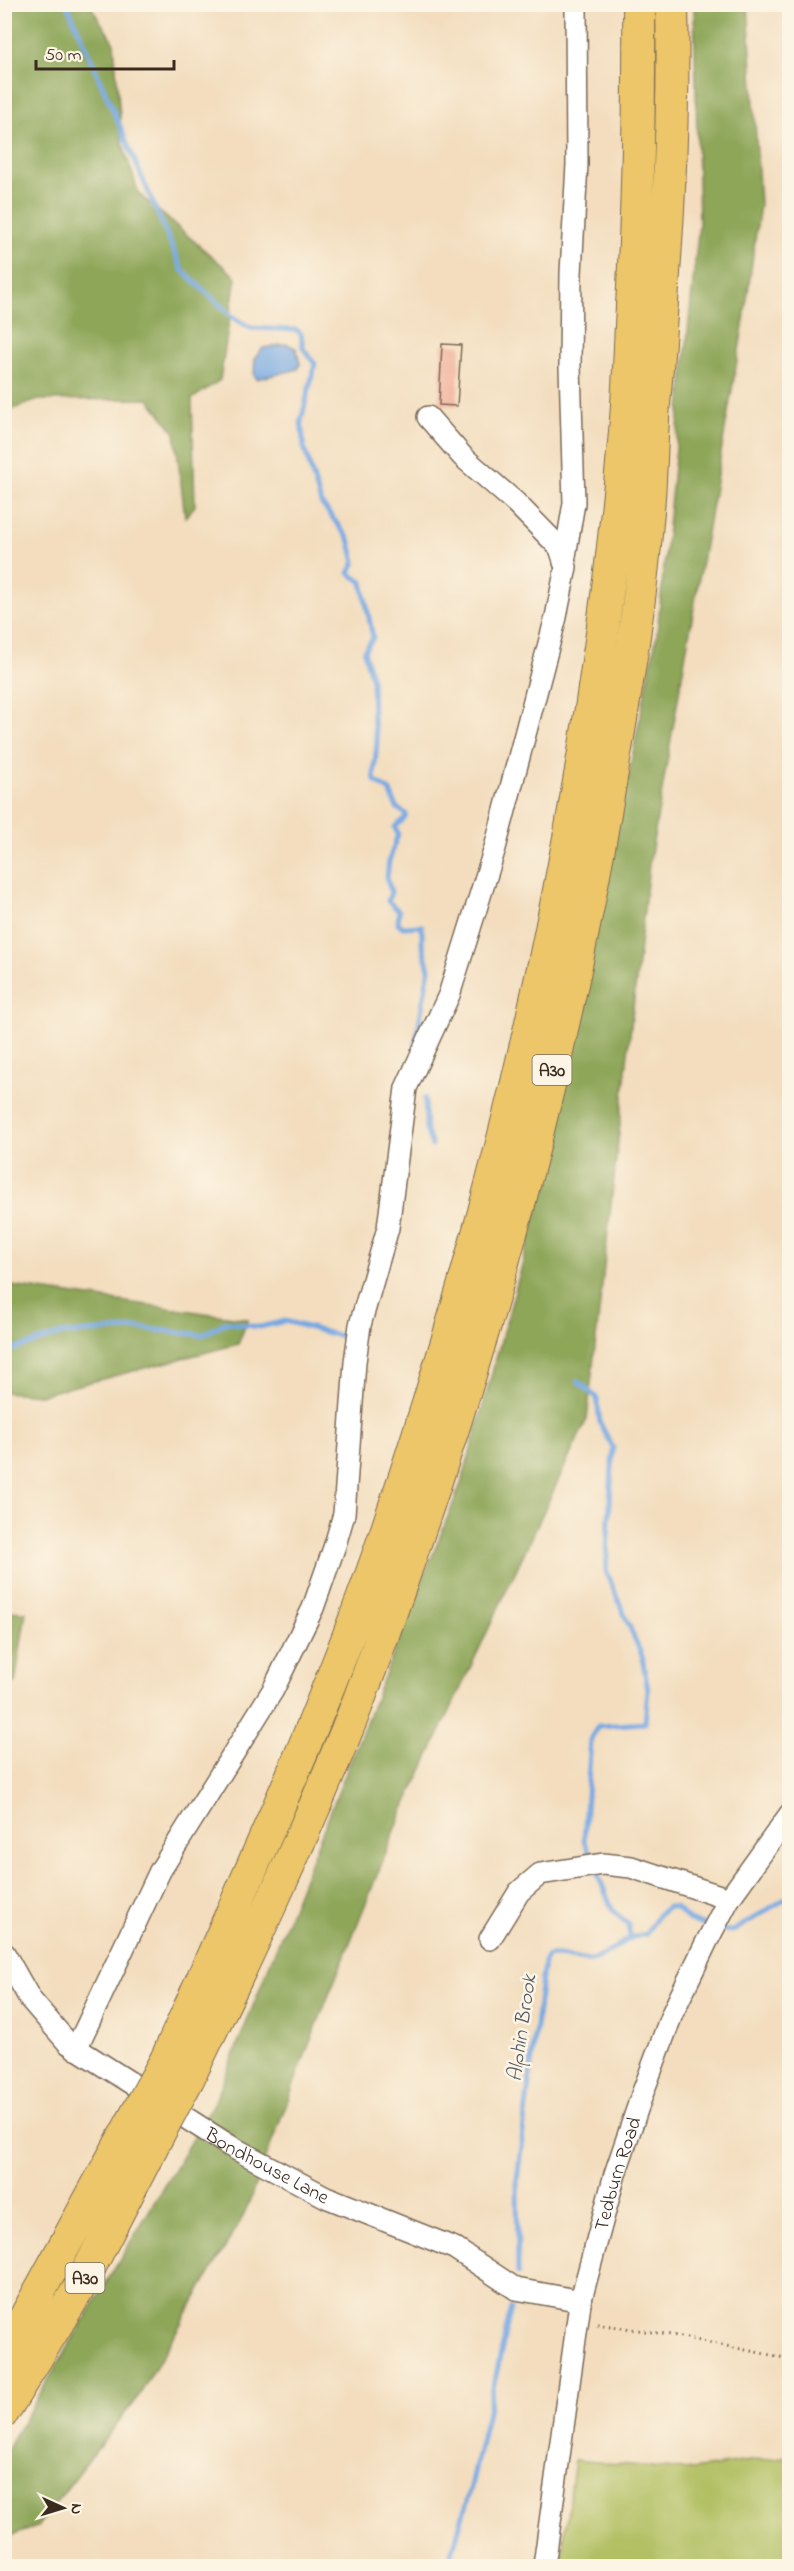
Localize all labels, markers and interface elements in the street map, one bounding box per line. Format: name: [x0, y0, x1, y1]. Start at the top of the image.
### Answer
scale bar: [36, 33, 174, 71]
text: 50 m: [45, 43, 82, 69]
road number: A30: [532, 1055, 572, 1085]
water label: Alphin Brook: [501, 1972, 545, 2084]
street label: Tedburn Road: [588, 2113, 650, 2235]
street label: Bondhouse Lane: [197, 2121, 334, 2213]
road number: A30: [66, 2263, 104, 2293]
north arrow: [33, 2478, 93, 2538]
text: N: [64, 2503, 88, 2515]

